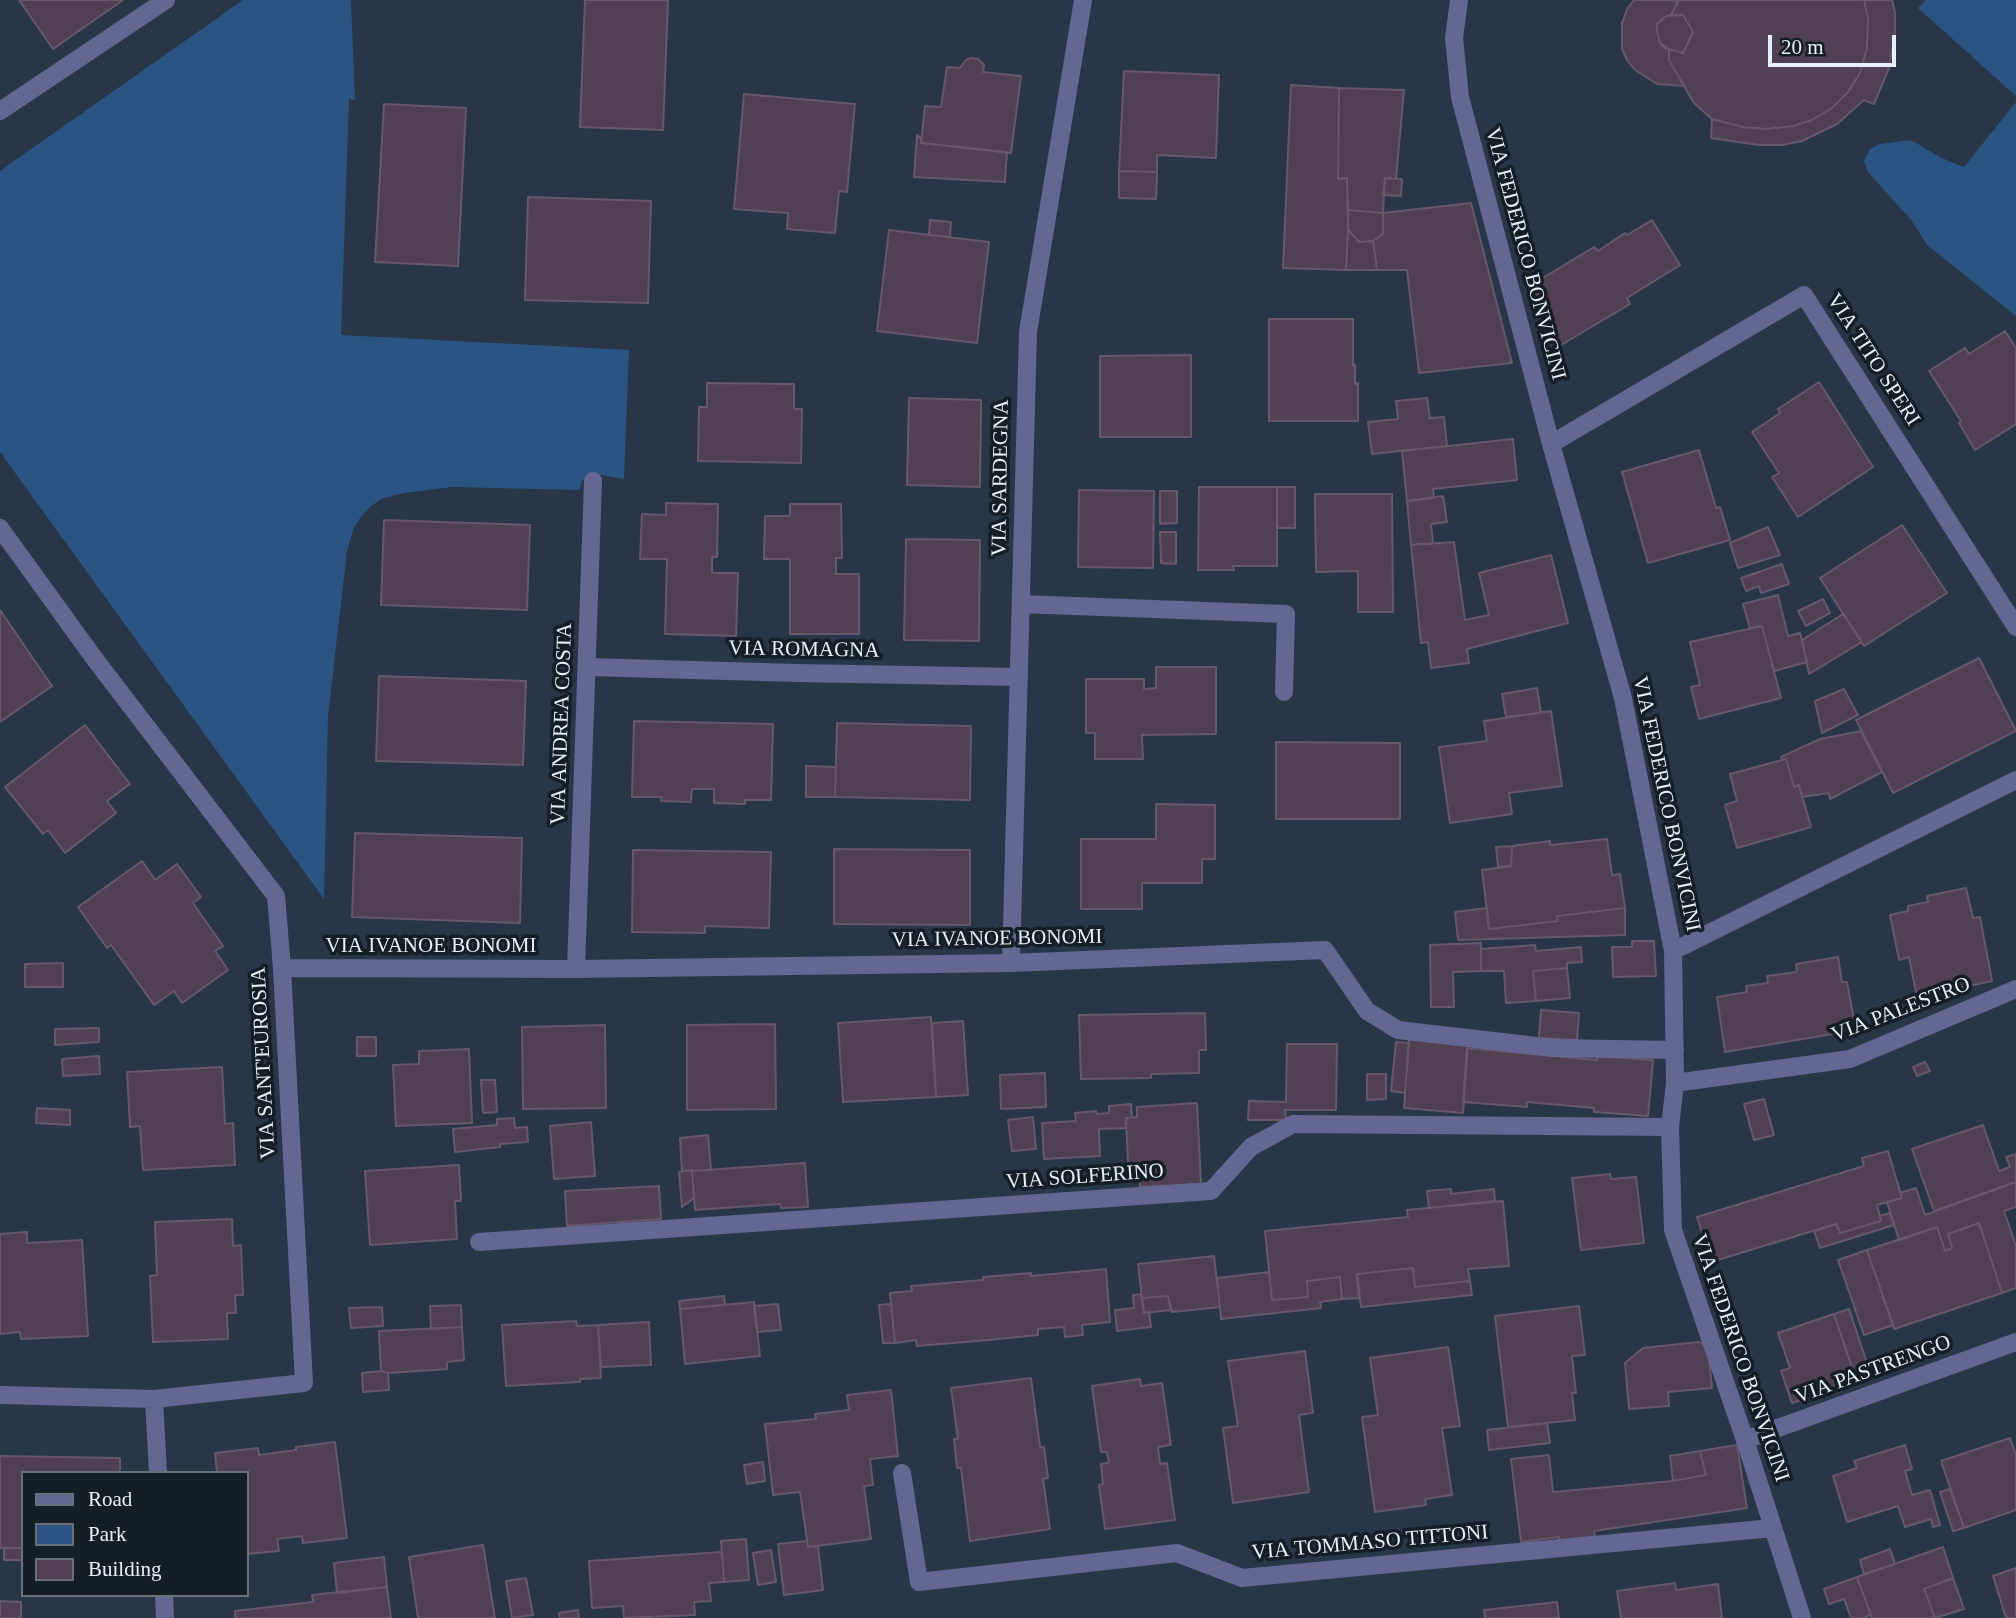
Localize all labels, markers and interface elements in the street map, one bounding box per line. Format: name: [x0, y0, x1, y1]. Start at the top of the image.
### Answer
scale bar: [1771, 21, 1899, 65]
text: 20 m: [1781, 35, 1824, 59]
street label: VIA FEDERICO BONVICINI: [1479, 125, 1571, 383]
street label: VIA TITO SPERI: [1821, 289, 1925, 431]
street label: VIA SARDEGNA: [987, 399, 1015, 557]
street label: VIA ANDREA COSTA: [546, 622, 578, 826]
street label: VIA ROMAGNA: [728, 636, 880, 664]
street label: VIA FEDERICO BONVICINI: [1627, 674, 1705, 934]
street label: VIA IVANOE BONOMI: [891, 925, 1103, 953]
street label: VIA IVANOE BONOMI: [326, 933, 536, 959]
street label: VIA SANT'EUROSIA: [246, 966, 282, 1160]
street label: VIA PALESTRO: [1828, 972, 1974, 1048]
street label: VIA SOLFERINO: [1005, 1159, 1165, 1195]
street label: VIA FEDERICO BONVICINI: [1686, 1231, 1794, 1485]
street label: VIA PASTRENGO: [1791, 1330, 1955, 1410]
legend: [21, 1471, 248, 1597]
text: Road: [88, 1487, 132, 1511]
street label: VIA TOMMASO TITTONI: [1251, 1520, 1489, 1566]
text: Park: [88, 1522, 127, 1546]
text: Building: [88, 1557, 162, 1581]

